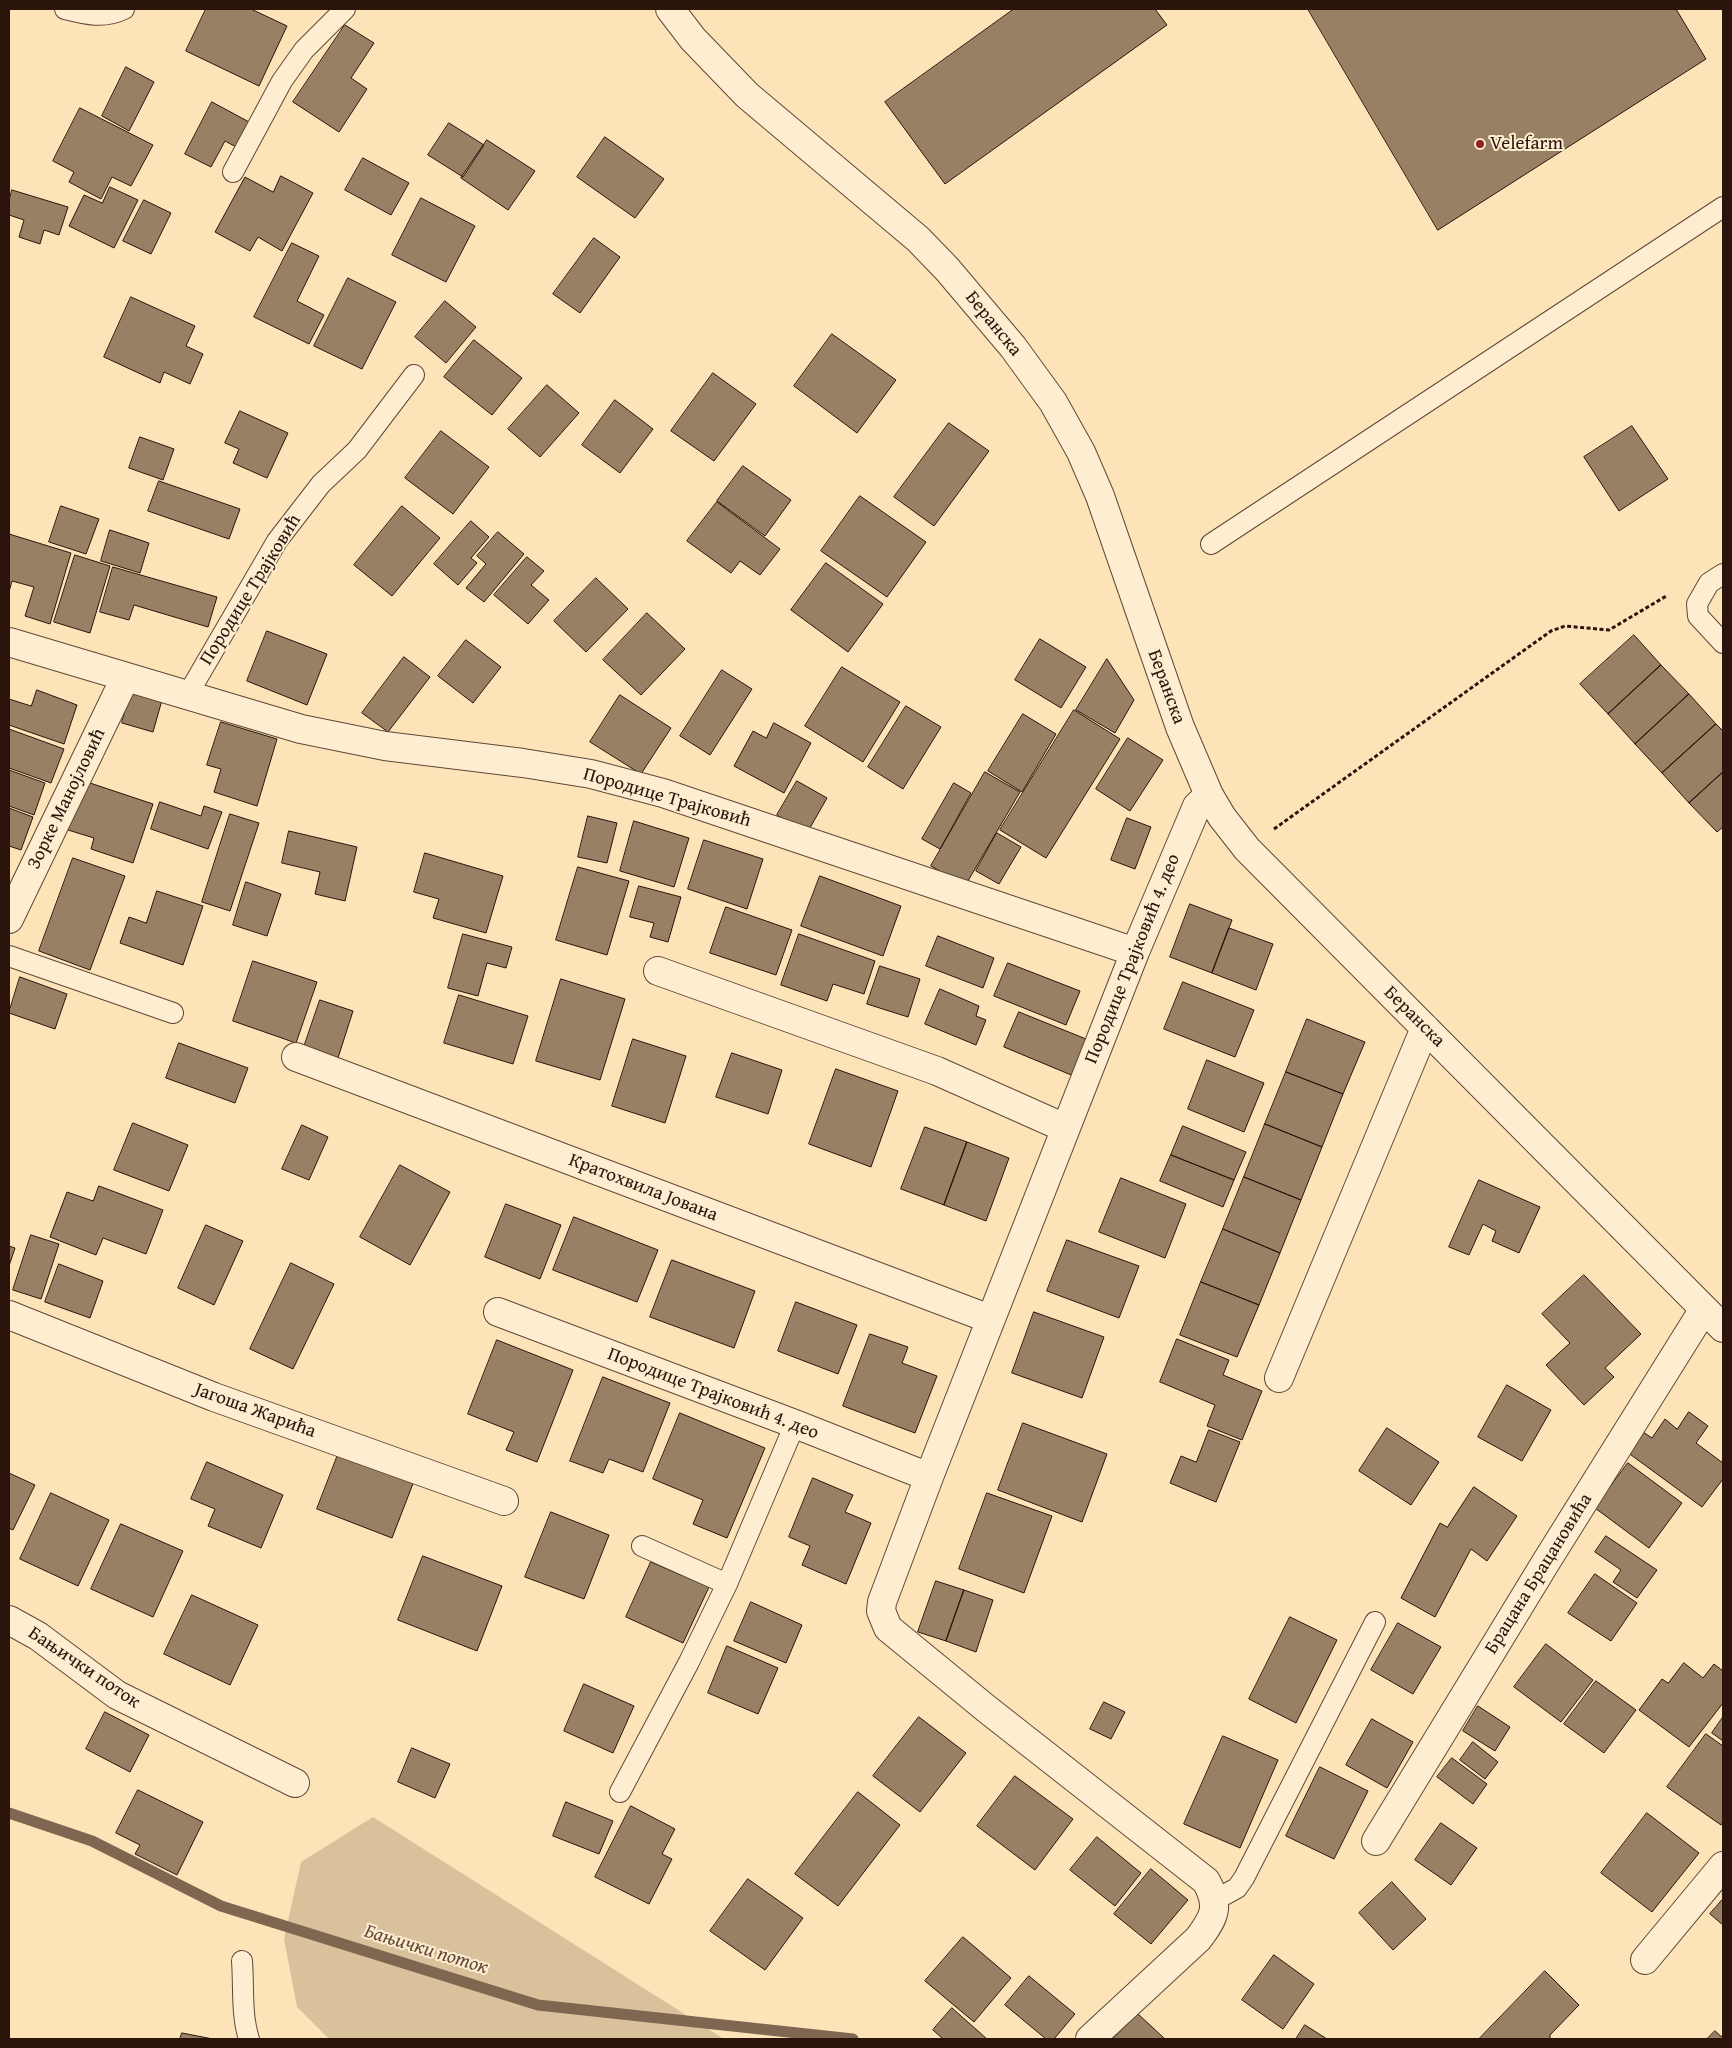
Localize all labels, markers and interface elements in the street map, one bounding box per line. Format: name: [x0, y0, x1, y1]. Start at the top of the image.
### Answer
place label: Velefarm: [1490, 133, 1563, 155]
marker: Velefarm: [1474, 138, 1486, 150]
street label: Беранска: [960, 287, 1026, 361]
street label: Породице Трајковић: [195, 510, 307, 670]
street label: Беранска: [1142, 647, 1190, 727]
street label: Зорке Манојловић: [23, 725, 111, 873]
street label: Породице Трајковић: [581, 763, 753, 833]
street label: Породице Трајковић 4. део: [1080, 851, 1186, 1067]
street label: Беранска: [1379, 982, 1449, 1052]
street label: Кратохвила Јована: [565, 1149, 721, 1227]
street label: Породице Трајковић 4. део: [604, 1343, 822, 1445]
street label: Јагоша Жарића: [191, 1378, 319, 1444]
street label: Брацана Брацановића: [1480, 1489, 1598, 1659]
street label: Бањички поток: [24, 1622, 144, 1714]
water label: Бањички поток: [361, 1920, 491, 1980]

